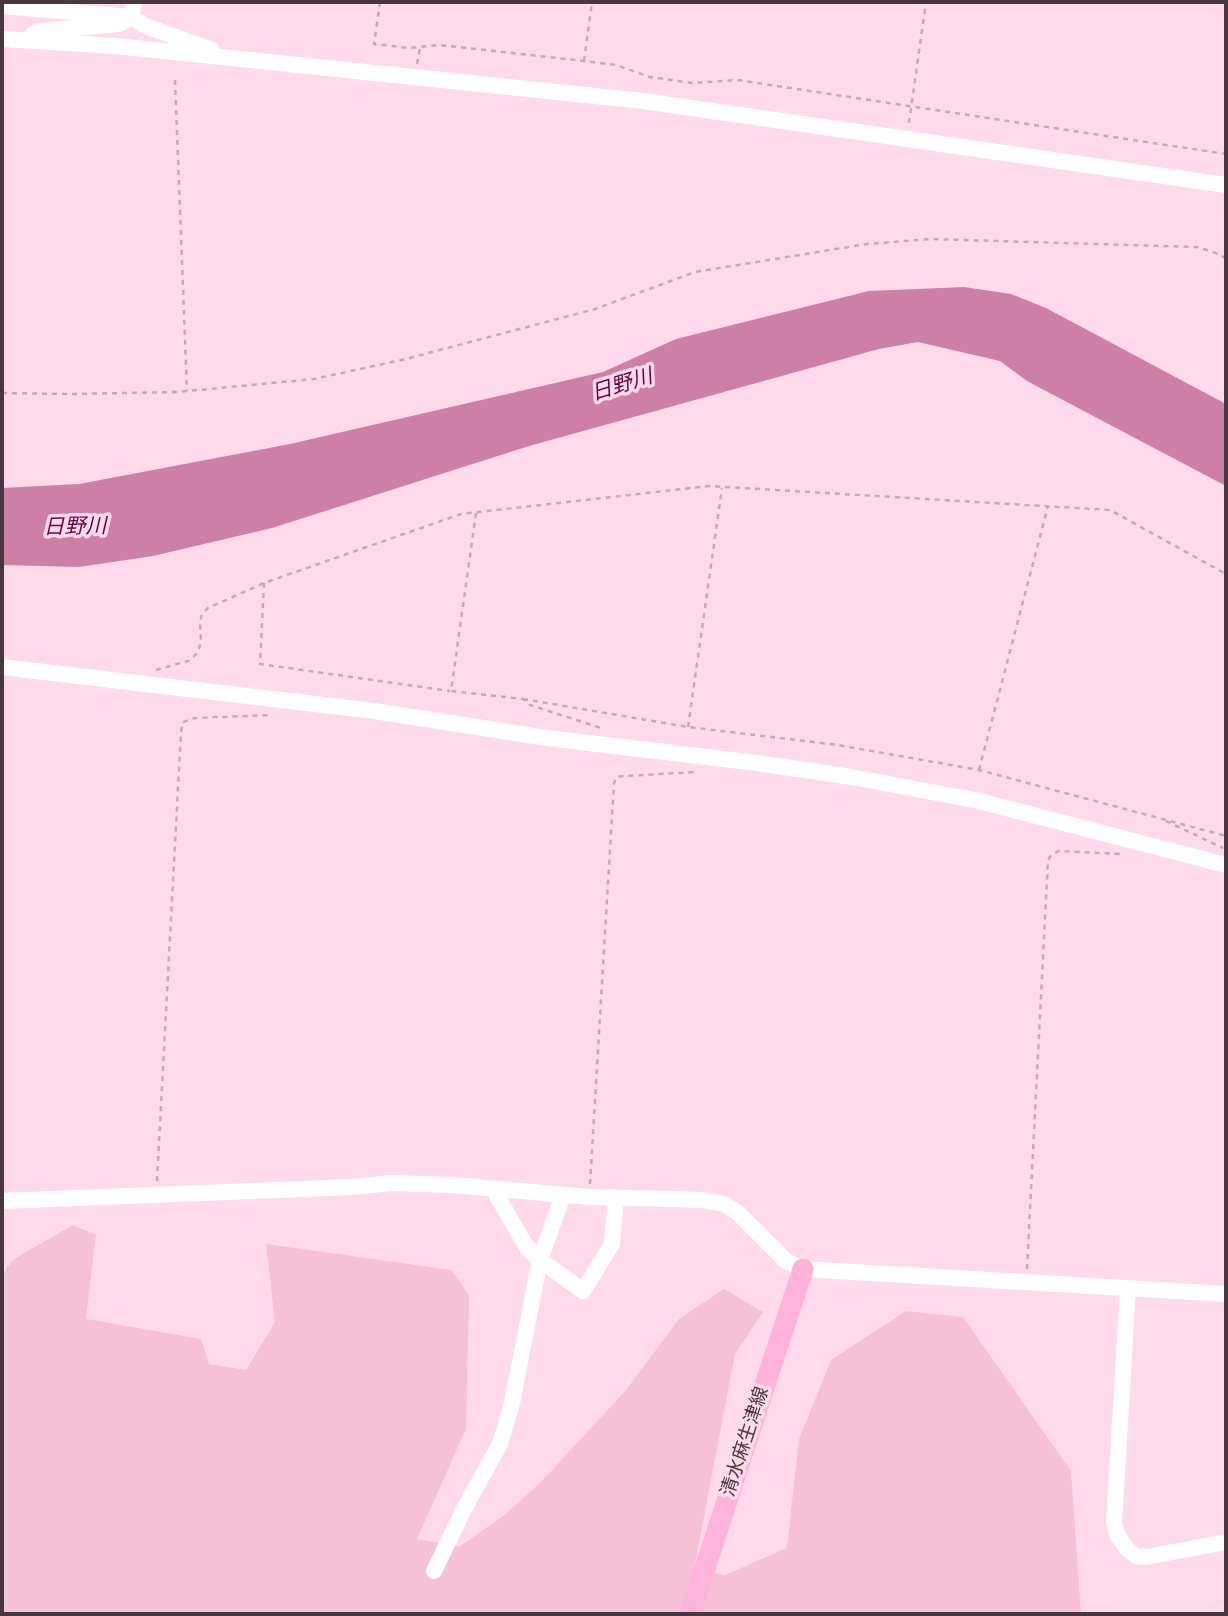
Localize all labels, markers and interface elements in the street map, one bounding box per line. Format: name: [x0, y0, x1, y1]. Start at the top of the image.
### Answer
water label: 日野川: [588, 365, 656, 407]
water label: 日野川: [43, 515, 107, 541]
street label: 清水麻生津線: [718, 1384, 774, 1500]

